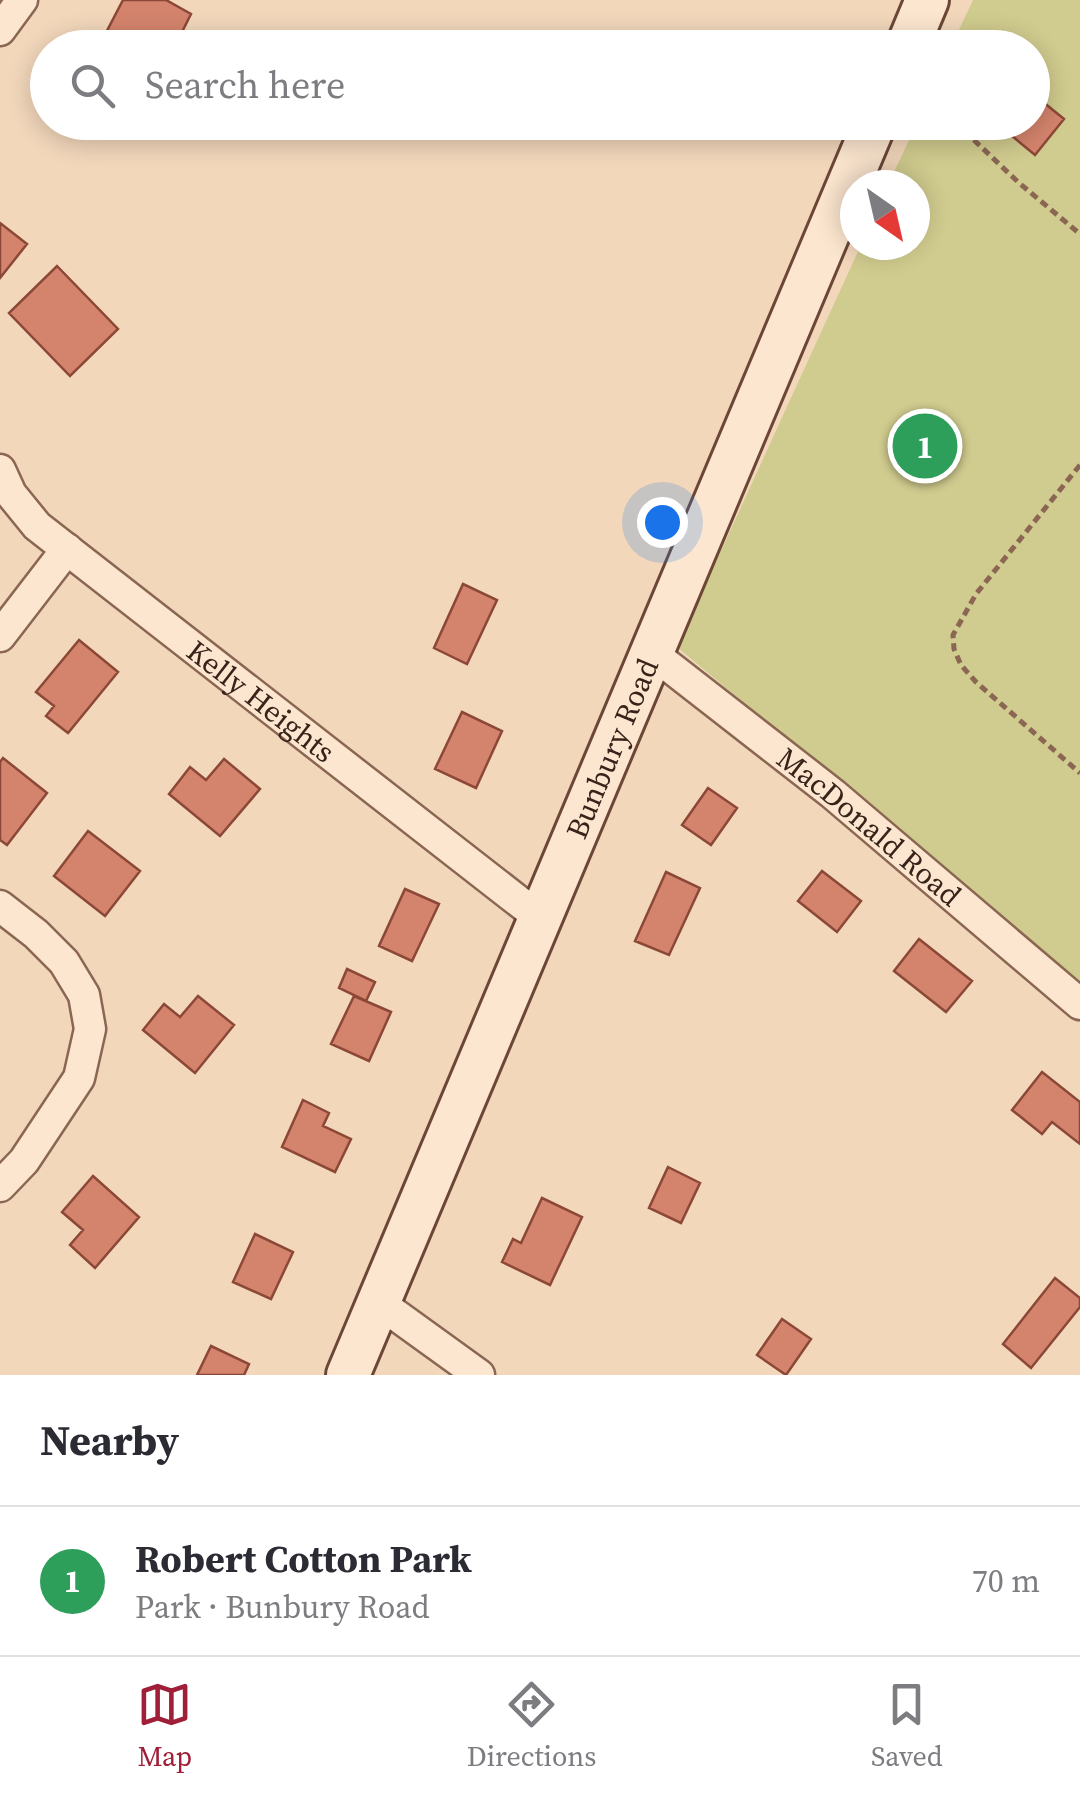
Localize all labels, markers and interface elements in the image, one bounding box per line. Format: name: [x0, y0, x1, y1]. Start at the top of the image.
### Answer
search box: [30, 30, 1050, 140]
icon: search: [65, 58, 120, 113]
text: Search here: [145, 59, 345, 111]
north arrow: [840, 170, 930, 260]
pin: 1: [892, 408, 958, 484]
your location: [637, 497, 688, 548]
street label: Kelly Heights: [179, 630, 344, 772]
street label: Bunbury Road: [556, 652, 668, 845]
street label: MacDonald Road: [769, 738, 970, 915]
text: Nearby: [40, 1411, 179, 1469]
text: Robert Cotton Park: [135, 1533, 472, 1585]
text: 1: [64, 1559, 81, 1603]
text: 70 m: [972, 1559, 1040, 1603]
text: Park · Bunbury Road: [135, 1585, 430, 1629]
tab: Map: [137, 1677, 192, 1775]
tab: Directions: [467, 1677, 596, 1775]
tab: Saved: [871, 1677, 943, 1775]

